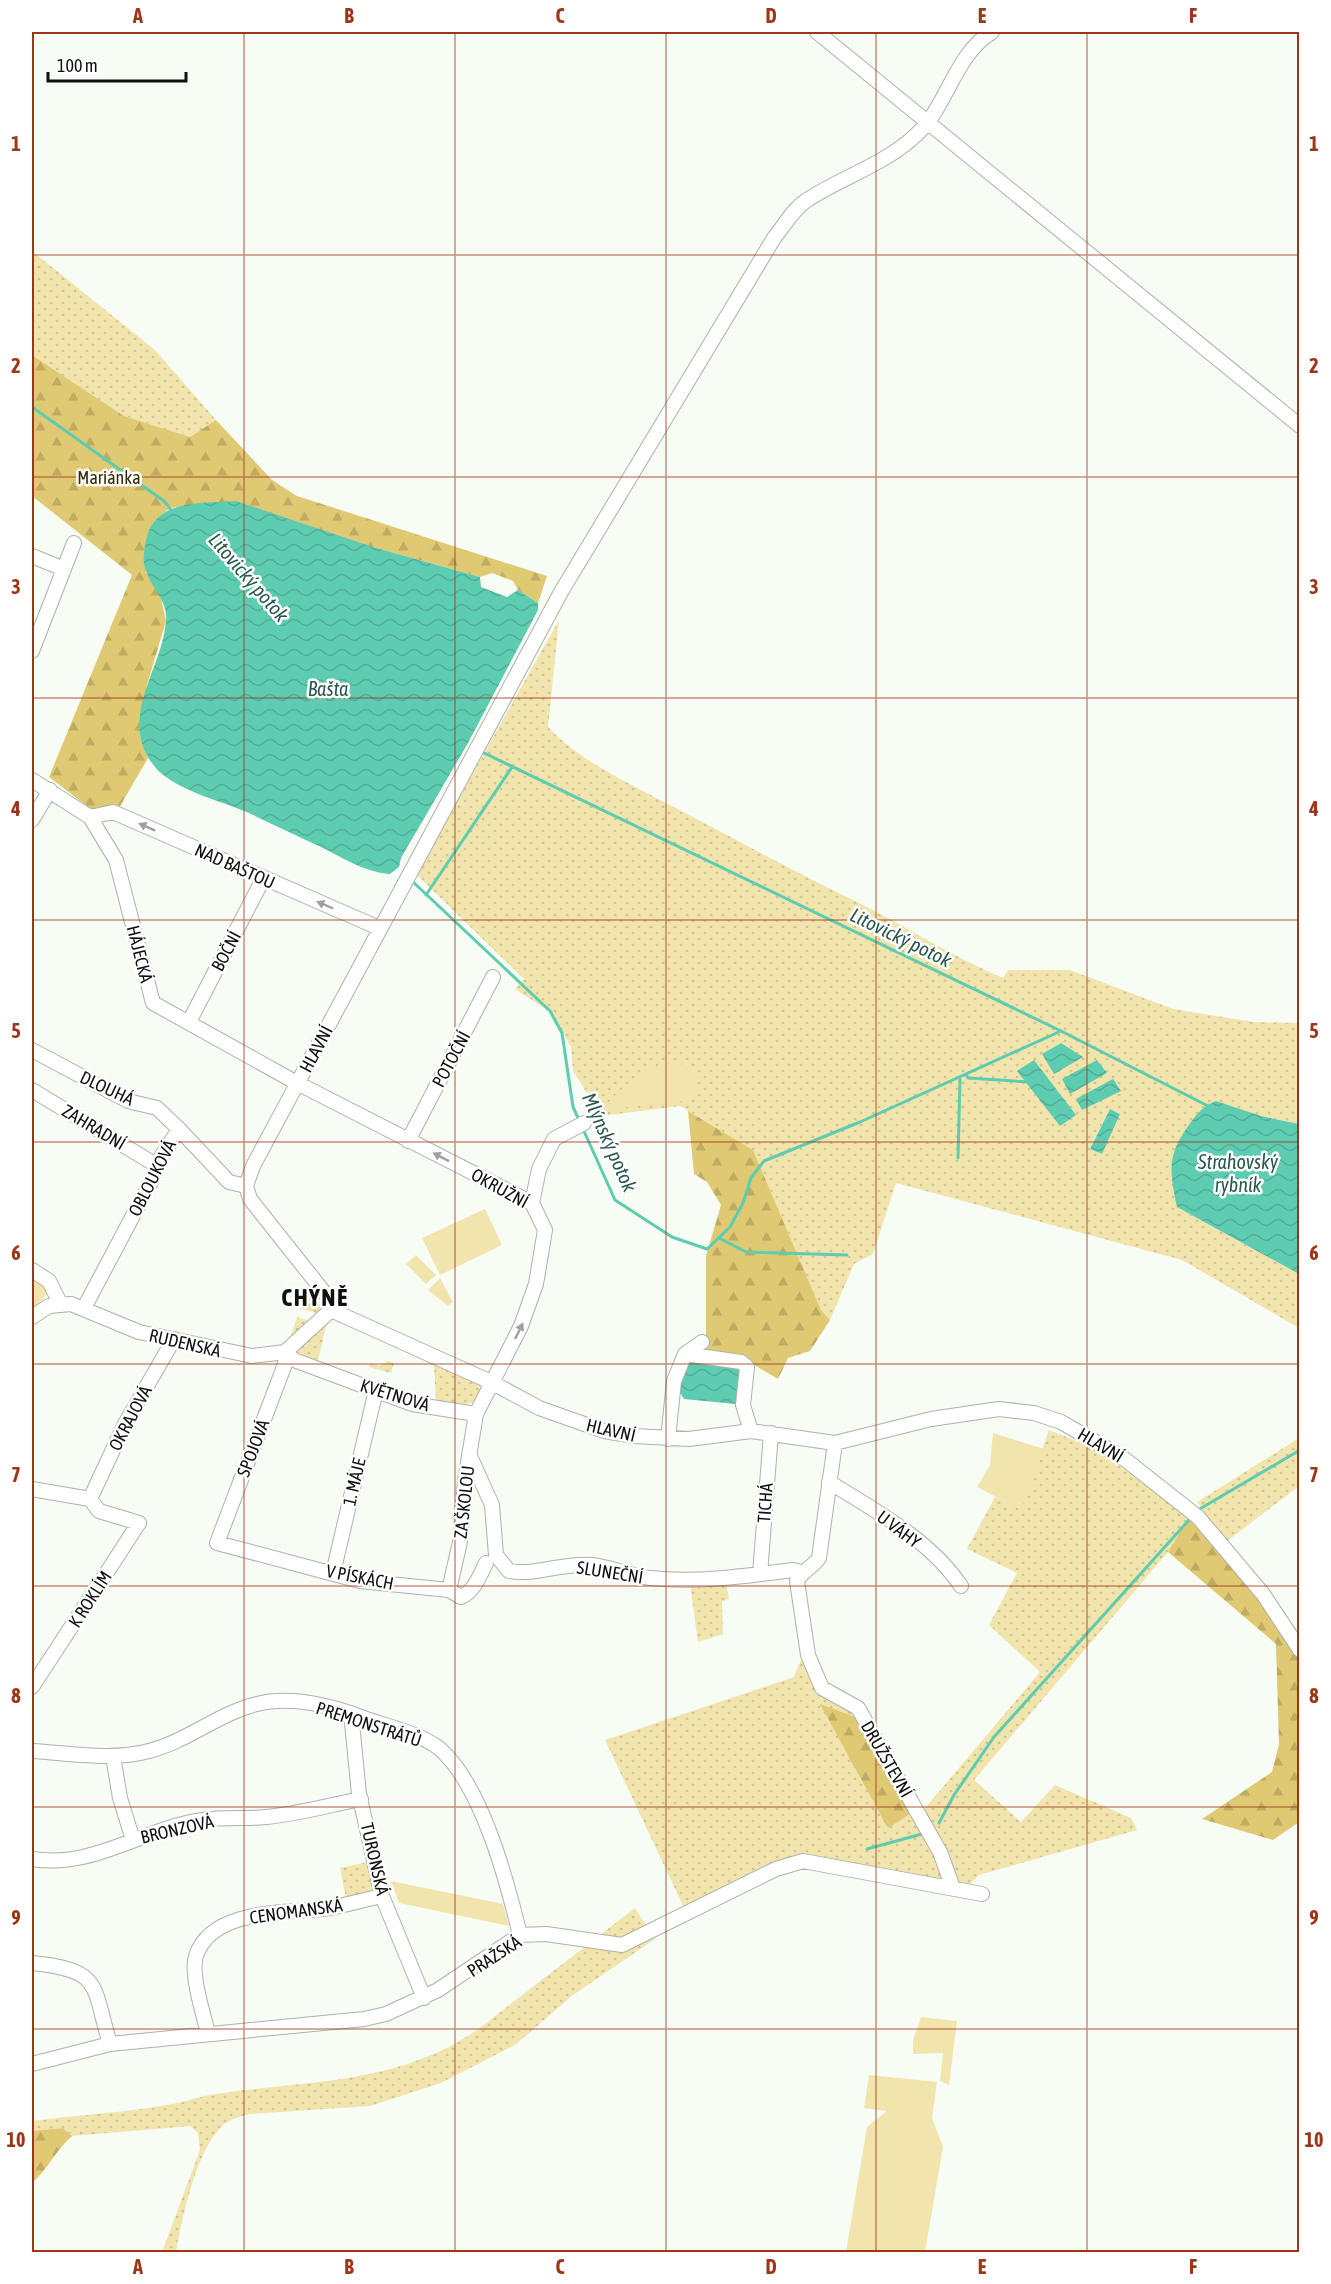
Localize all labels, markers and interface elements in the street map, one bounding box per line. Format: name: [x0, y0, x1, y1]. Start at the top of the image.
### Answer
text: A: [132, 4, 143, 27]
text: B: [344, 4, 354, 27]
text: C: [556, 4, 565, 27]
text: D: [765, 4, 777, 27]
text: E: [978, 4, 987, 27]
text: F: [1189, 4, 1197, 27]
scale bar: [48, 45, 186, 83]
text: 100 m: [57, 55, 98, 76]
text: 1: [11, 132, 21, 155]
text: 1: [1309, 132, 1319, 155]
text: 2: [11, 354, 21, 377]
text: 2: [1309, 354, 1319, 377]
park label: Mariánka: [77, 467, 141, 488]
water label: Litovický potok: [204, 528, 294, 626]
text: 3: [11, 575, 21, 598]
text: 3: [1309, 575, 1319, 598]
water label: Bašta: [308, 677, 348, 700]
text: 4: [10, 797, 21, 820]
text: 4: [1308, 797, 1319, 820]
one-way arrow: [138, 823, 155, 832]
street label: NAD BAŠTOU: [192, 839, 278, 893]
one-way arrow: [316, 900, 334, 910]
water label: Litovický potok: [847, 903, 956, 971]
street label: HÁJECKÁ: [123, 923, 157, 985]
street label: BOČNÍ: [207, 927, 245, 975]
text: 5: [11, 1019, 21, 1042]
text: 5: [1309, 1019, 1319, 1042]
street label: HLAVNÍ: [295, 1022, 337, 1076]
street label: POTOČNÍ: [428, 1027, 474, 1091]
street label: DLOUHÁ: [77, 1066, 137, 1110]
water label: Mlýnský potok: [578, 1089, 642, 1195]
street label: ZAHRADNÍ: [58, 1100, 130, 1154]
street label: OBLOUKOVÁ: [124, 1136, 180, 1220]
water label: Strahovský rybník: [1197, 1150, 1279, 1196]
one-way arrow: [432, 1152, 449, 1162]
street label: OKRUŽNÍ: [468, 1164, 532, 1212]
text: 6: [11, 1241, 21, 1264]
text: 6: [1309, 1241, 1319, 1264]
district label: CHÝNĚ: [281, 1284, 349, 1311]
one-way arrow: [514, 1322, 523, 1339]
street label: RUDENSKÁ: [147, 1325, 223, 1362]
street label: KVĚTNOVÁ: [358, 1375, 432, 1416]
street label: OKRAJOVÁ: [104, 1382, 156, 1454]
street label: HLAVNÍ: [584, 1414, 638, 1446]
street label: SPOJOVÁ: [232, 1416, 274, 1480]
street label: HLAVNÍ: [1074, 1423, 1128, 1467]
street label: 1. MÁJE: [338, 1456, 370, 1508]
text: 7: [11, 1463, 21, 1486]
text: 7: [1309, 1463, 1319, 1486]
street label: ZA ŠKOLOU: [450, 1464, 478, 1540]
street label: TICHÁ: [753, 1482, 777, 1524]
street label: U VÁHY: [873, 1506, 925, 1552]
street label: SLUNEČNÍ: [575, 1556, 645, 1588]
street label: V PÍSKÁCH: [324, 1560, 396, 1594]
street label: K ROKLÍM: [64, 1567, 116, 1631]
text: 8: [11, 1684, 21, 1707]
text: 8: [1309, 1684, 1319, 1707]
street label: PREMONSTRÁTŮ: [314, 1696, 425, 1751]
street label: DRUŽSTEVNÍ: [857, 1717, 917, 1801]
street label: BRONZOVÁ: [138, 1810, 216, 1848]
street label: TURONSKÁ: [356, 1821, 394, 1897]
street label: CENOMANSKÁ: [248, 1894, 344, 1928]
text: 9: [11, 1906, 21, 1929]
text: 9: [1309, 1906, 1319, 1929]
street label: PRAŽSKÁ: [463, 1931, 525, 1981]
text: 10: [7, 2128, 25, 2151]
text: 10: [1305, 2128, 1323, 2151]
text: A: [132, 2255, 143, 2278]
text: B: [344, 2255, 354, 2278]
text: C: [556, 2255, 565, 2278]
text: D: [765, 2255, 777, 2278]
text: E: [978, 2255, 987, 2278]
text: F: [1189, 2255, 1197, 2278]

